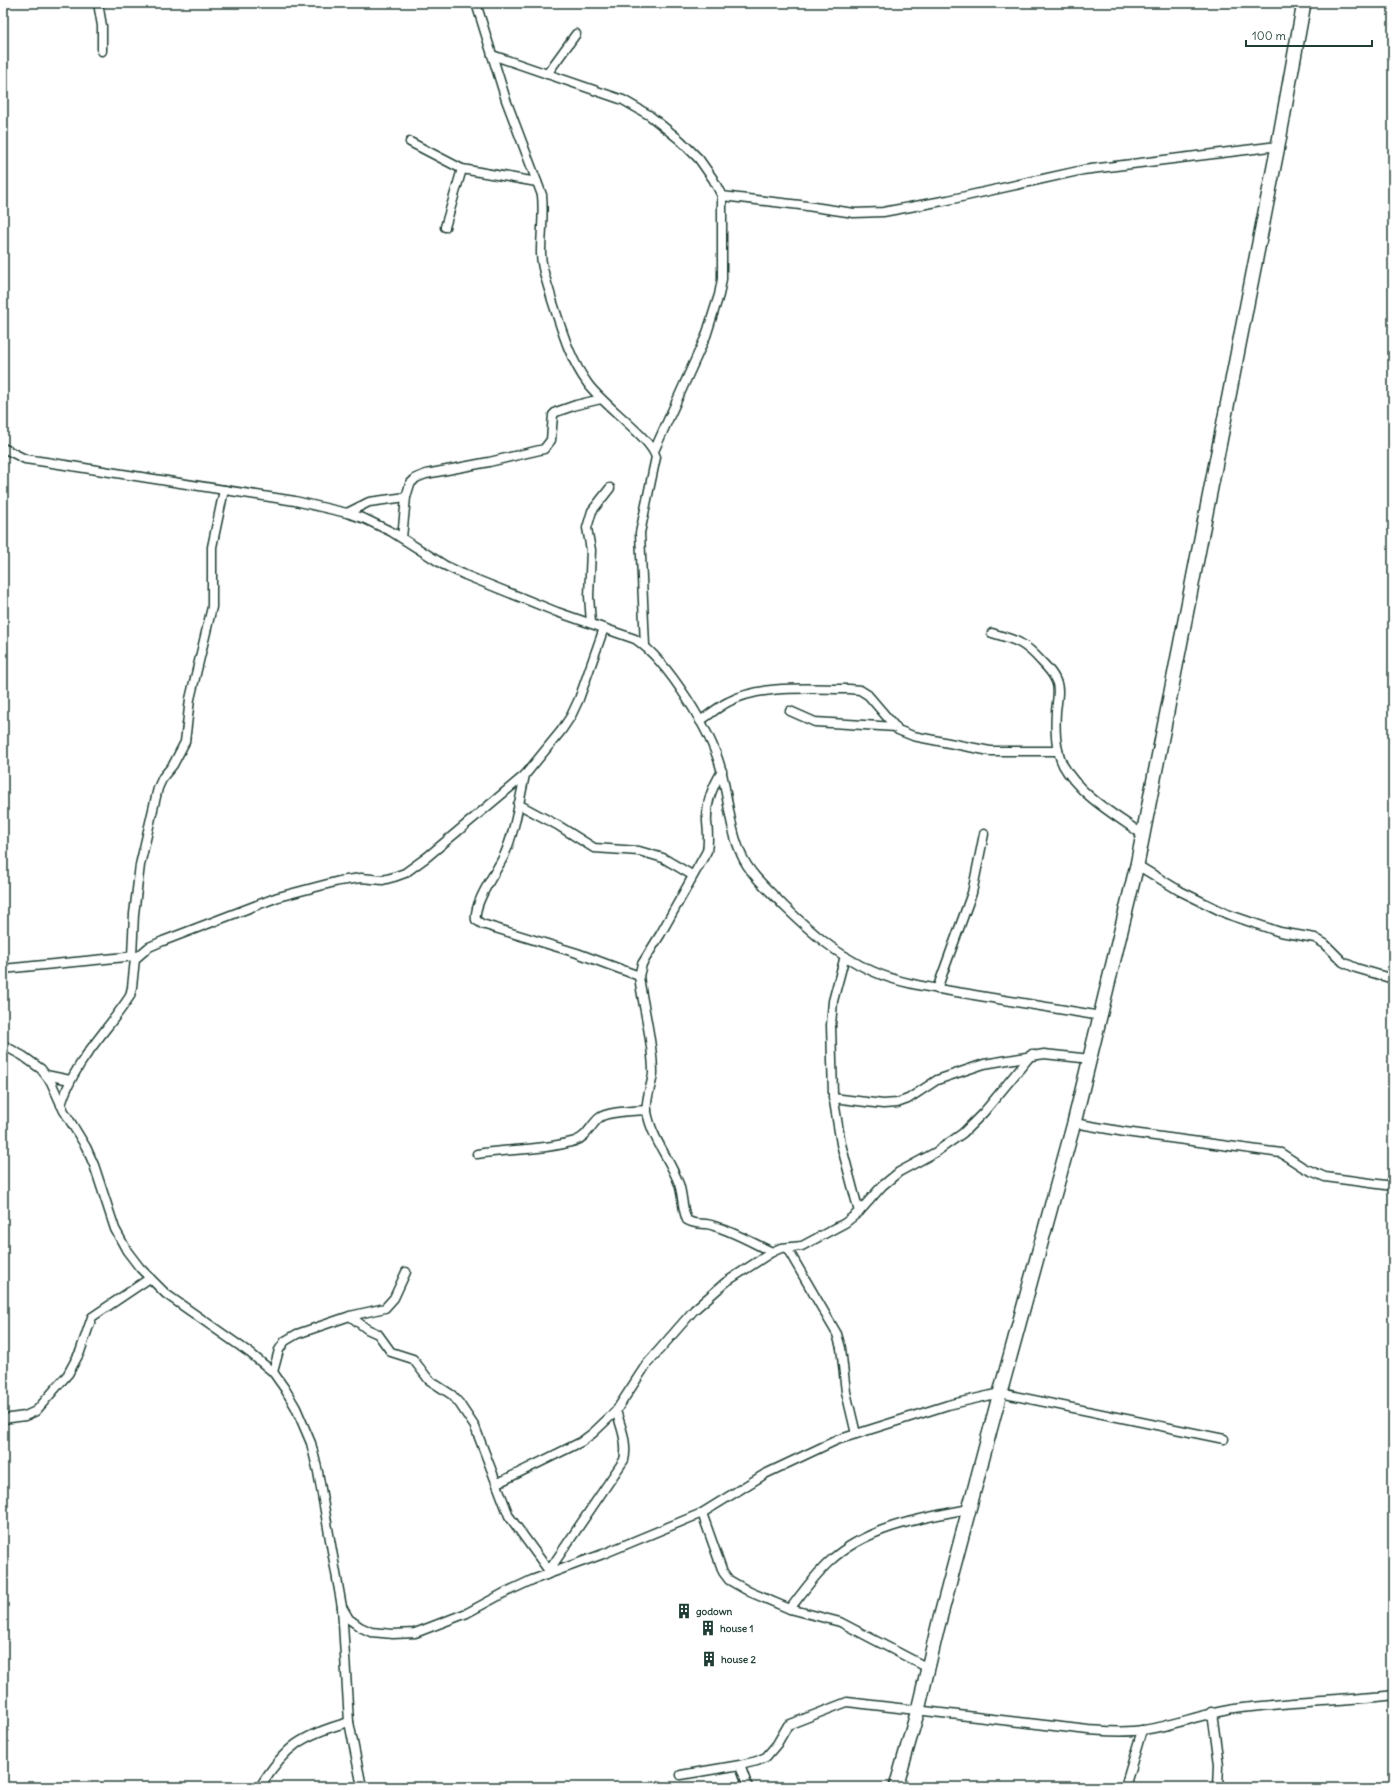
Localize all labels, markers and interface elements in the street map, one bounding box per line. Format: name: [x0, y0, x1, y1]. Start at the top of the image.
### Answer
scale bar: [1246, 22, 1372, 48]
text: 100 m: [1252, 28, 1286, 43]
building icon: godown: [675, 1602, 693, 1620]
place label: godown: [696, 1605, 733, 1618]
building icon: house 1: [699, 1619, 717, 1637]
place label: house 1: [720, 1622, 754, 1635]
building icon: house 2: [700, 1650, 718, 1668]
place label: house 2: [721, 1653, 757, 1666]

